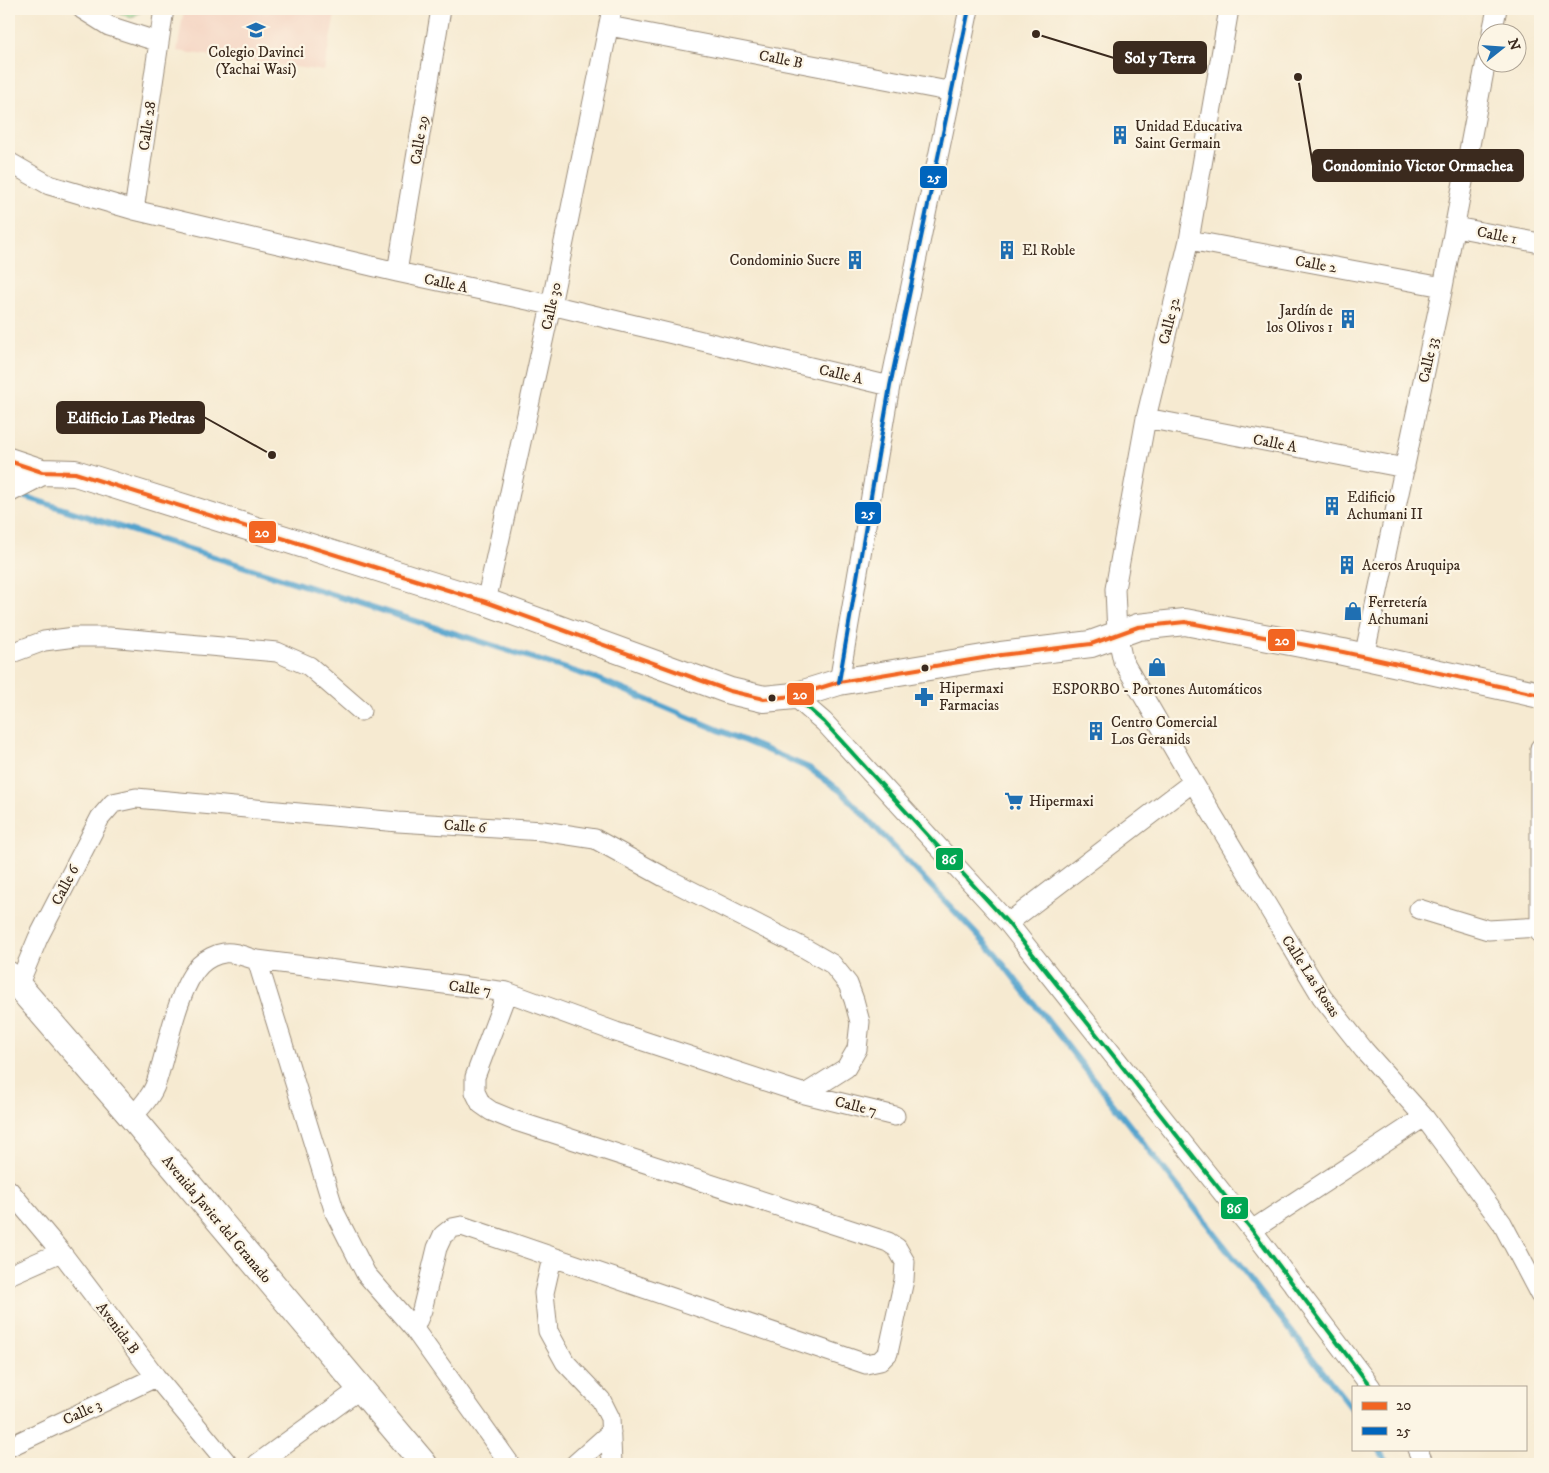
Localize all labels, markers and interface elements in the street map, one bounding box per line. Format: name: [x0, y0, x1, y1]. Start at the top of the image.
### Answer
school or university icon: Colegio Davinci (Yachai Wasi): [245, 19, 267, 41]
north arrow: [1476, 22, 1526, 72]
text: N: [1503, 36, 1524, 53]
callout: Sol y Terra: [1114, 42, 1206, 73]
place label: Colegio Davinci (Yachai Wasi): [208, 43, 304, 79]
street label: Calle B: [757, 46, 804, 73]
text: Sol y Terra: [1124, 48, 1197, 68]
street label: Calle 28: [135, 100, 160, 152]
street label: Calle 29: [406, 114, 433, 166]
place label: Unidad Educativa Saint Germain: [1135, 117, 1243, 153]
building icon: Unidad Educativa Saint Germain: [1109, 124, 1131, 146]
callout: Condominio Victor Ormachea: [1313, 150, 1523, 181]
text: Condominio Victor Ormachea: [1323, 156, 1514, 176]
line badge: 25: [919, 165, 948, 189]
text: 25: [927, 169, 941, 187]
street label: Calle 1: [1475, 222, 1518, 249]
building icon: El Roble: [996, 239, 1018, 261]
place label: El Roble: [1022, 241, 1075, 260]
building icon: Condominio Sucre: [844, 249, 866, 271]
place label: Condominio Sucre: [729, 251, 840, 270]
street label: Calle 2: [1294, 251, 1339, 278]
street label: Calle A: [422, 270, 470, 297]
street label: Calle 30: [537, 280, 566, 332]
street label: Calle 32: [1154, 295, 1185, 347]
place label: Jardín de los Olivos 1: [1267, 301, 1333, 337]
building icon: Jardín de los Olivos 1: [1337, 308, 1359, 330]
street label: Calle 33: [1414, 336, 1443, 385]
street label: Calle A: [817, 360, 865, 389]
callout: Edificio Las Piedras: [57, 402, 204, 433]
text: Edificio Las Piedras: [67, 408, 196, 428]
street label: Calle A: [1251, 430, 1299, 457]
place label: Edificio Achumani II: [1347, 488, 1423, 524]
building icon: Edificio Achumani II: [1321, 495, 1343, 517]
line badge: 25: [854, 501, 882, 525]
text: 25: [861, 505, 875, 523]
line badge: 20: [248, 520, 277, 544]
text: 20: [255, 524, 270, 542]
building icon: Aceros Aruquipa: [1336, 554, 1358, 576]
place label: Aceros Aruquipa: [1362, 556, 1461, 575]
place label: Ferretería Achumani: [1368, 593, 1429, 629]
shop icon: Ferretería Achumani: [1342, 600, 1364, 622]
line badge: 20: [1267, 628, 1296, 652]
text: 20: [1275, 632, 1290, 650]
shop icon: ESPORBO - Portones Automáticos: [1146, 656, 1168, 678]
unlabelled marker: [920, 663, 930, 673]
place label: Hipermaxi Farmacias: [939, 679, 1004, 715]
place label: ESPORBO - Portones Automáticos: [1052, 680, 1262, 699]
line badge: 20: [786, 682, 815, 706]
text: 20: [793, 686, 808, 704]
pharmacy icon: Hipermaxi Farmacias: [913, 686, 935, 708]
unlabelled marker: [767, 693, 777, 703]
place label: Centro Comercial Los Geranids: [1111, 713, 1218, 749]
building icon: Centro Comercial Los Geranids: [1085, 720, 1107, 742]
supermarket icon: Hipermaxi: [1003, 790, 1025, 812]
place label: Hipermaxi: [1029, 792, 1094, 811]
street label: Calle 6: [443, 816, 488, 838]
line badge: 86: [935, 847, 964, 871]
text: 86: [942, 851, 957, 869]
street label: Calle 6: [47, 861, 84, 908]
street label: Calle Las Rosas: [1277, 932, 1344, 1021]
street label: Calle 7: [448, 976, 492, 1001]
street label: Calle 7: [833, 1092, 879, 1121]
street label: Avenida Javier del Granado: [158, 1151, 276, 1287]
line badge: 86: [1220, 1196, 1249, 1220]
text: 86: [1227, 1200, 1242, 1218]
street label: Avenida B: [92, 1298, 143, 1358]
legend: [1352, 1386, 1526, 1450]
street label: Calle 3: [60, 1395, 105, 1430]
text: 20: [1396, 1396, 1411, 1415]
text: 25: [1396, 1422, 1411, 1441]

